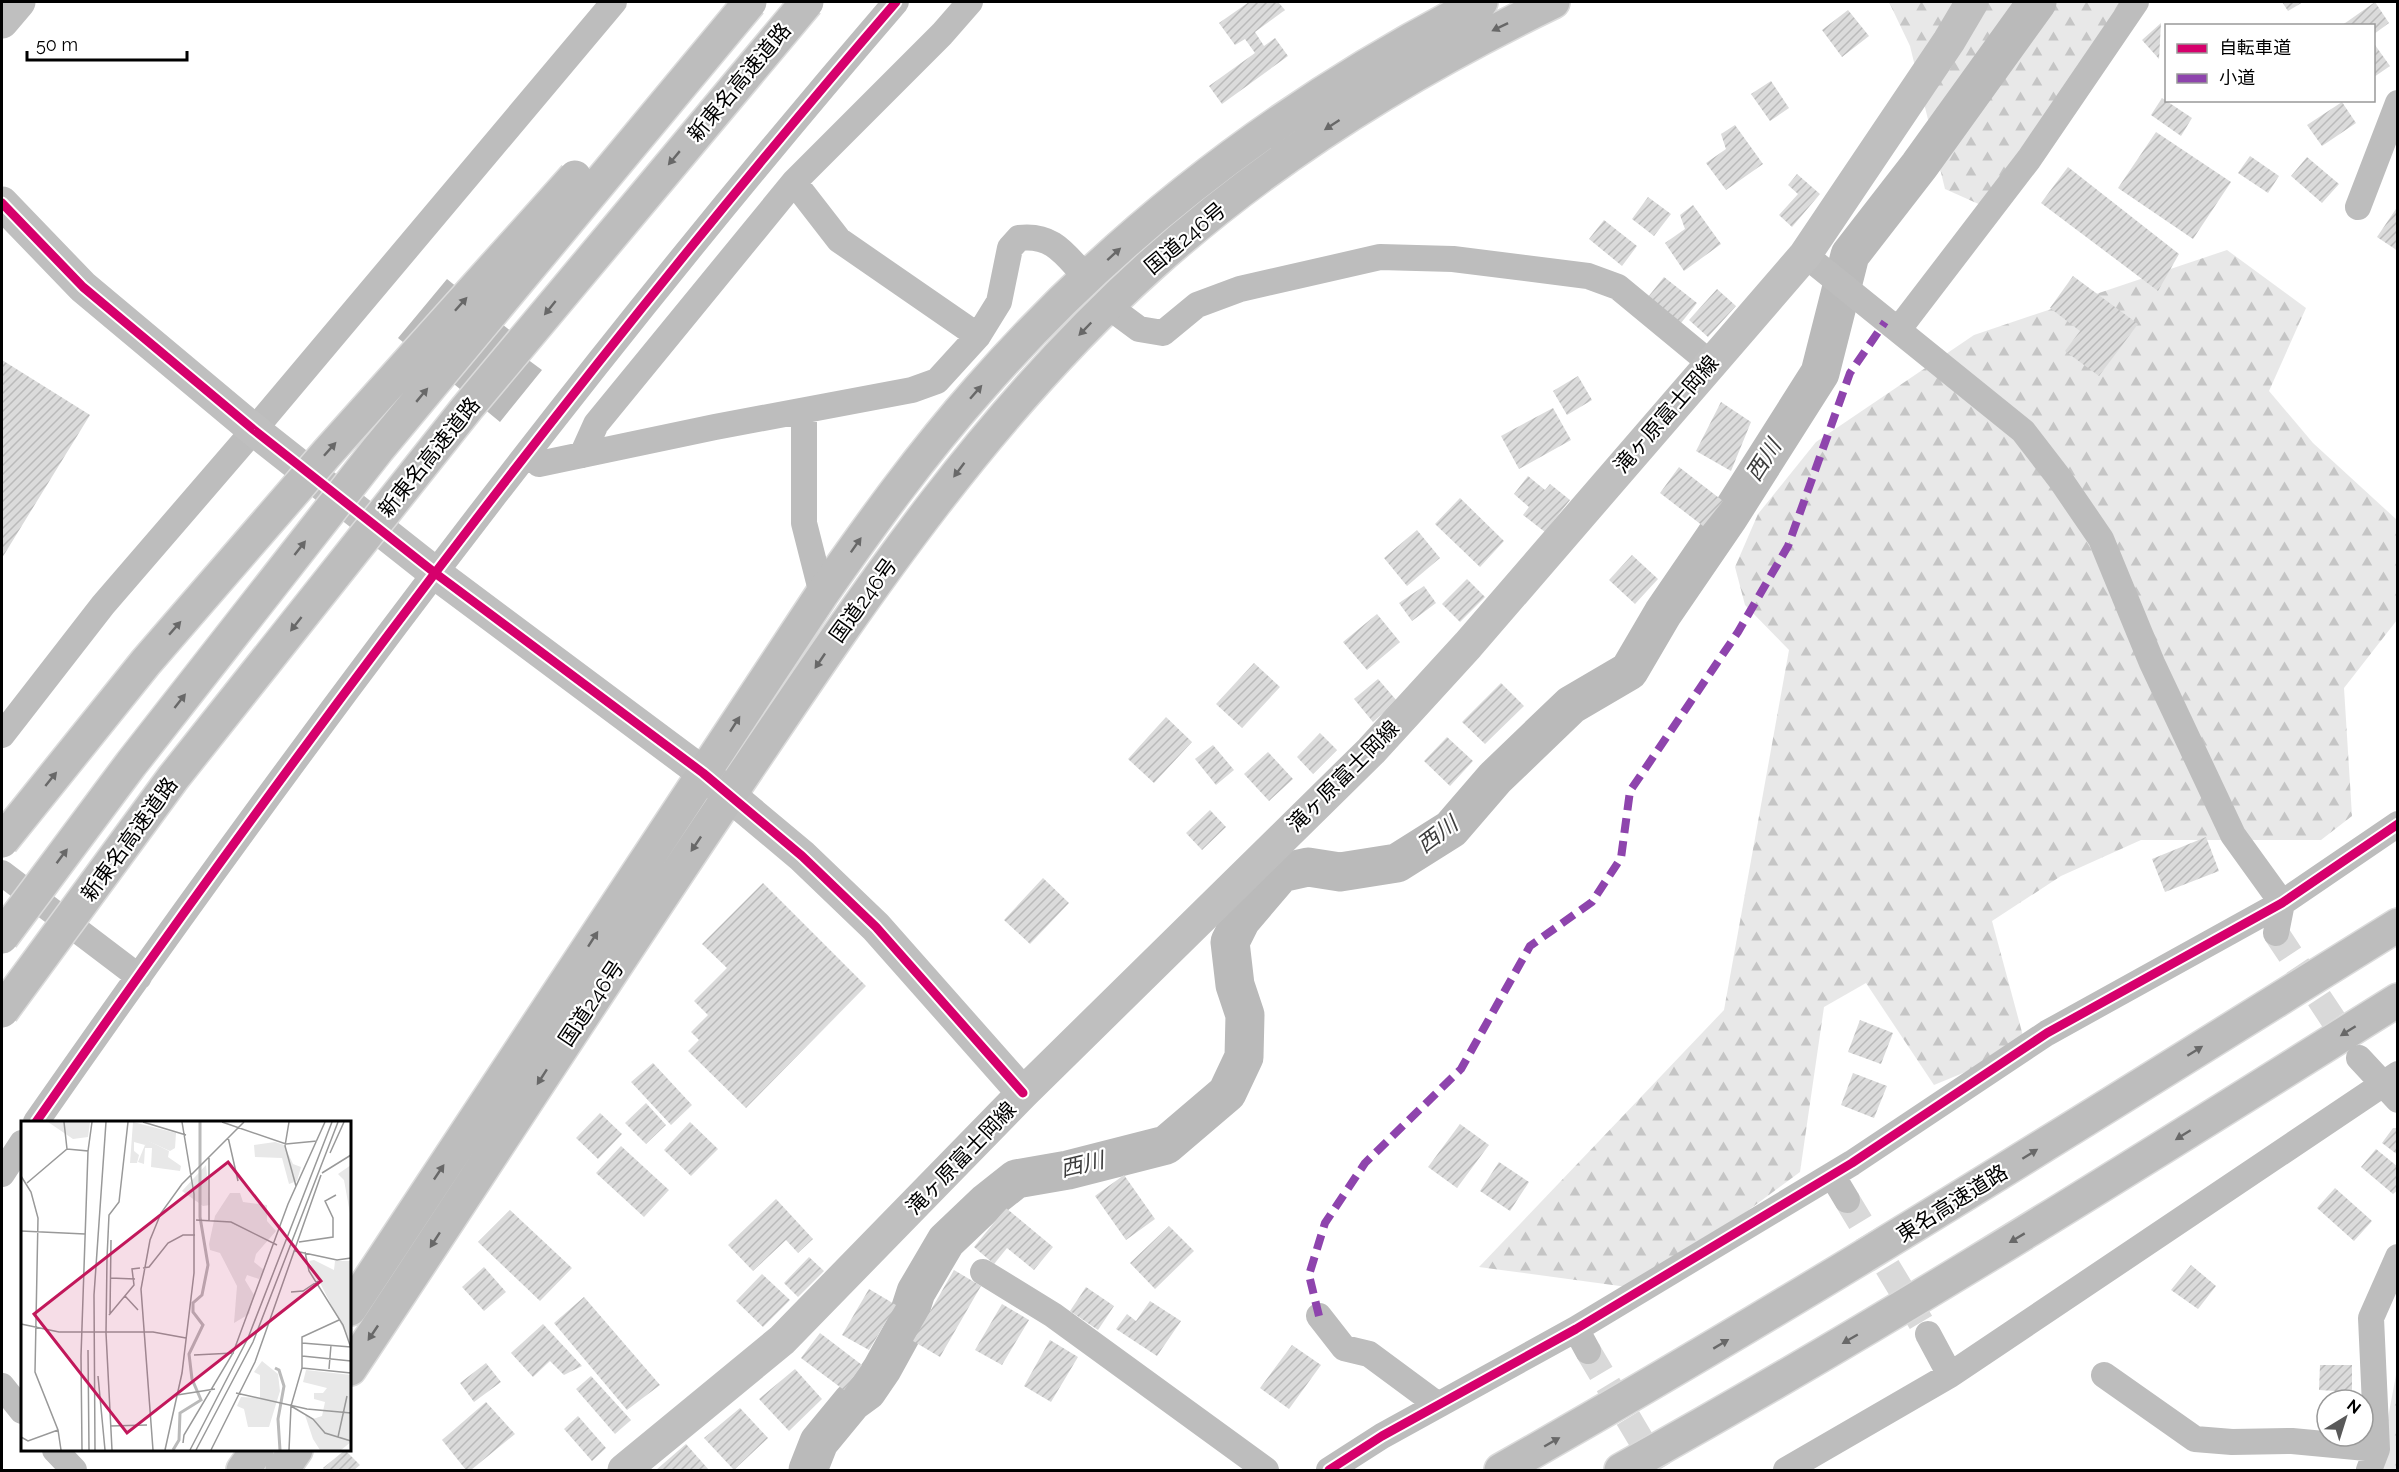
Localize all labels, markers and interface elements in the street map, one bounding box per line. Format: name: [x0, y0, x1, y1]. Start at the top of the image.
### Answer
street label: 新東名高速道路: [682, 18, 796, 146]
one-way arrow: [1492, 22, 1509, 32]
scale bar: [27, 24, 188, 62]
legend: [2165, 24, 2375, 102]
text: 50 m: [36, 34, 78, 55]
text: 自転車道: [2219, 37, 2291, 58]
text: 小道: [2219, 67, 2255, 88]
one-way arrow: [1324, 120, 1340, 131]
one-way arrow: [668, 150, 681, 166]
street label: 国道246号: [1139, 197, 1231, 279]
one-way arrow: [1106, 247, 1121, 261]
one-way arrow: [454, 297, 467, 312]
one-way arrow: [543, 300, 556, 316]
one-way arrow: [1078, 322, 1092, 336]
street label: 滝ヶ原富士岡線: [1608, 350, 1724, 478]
one-way arrow: [969, 385, 982, 400]
one-way arrow: [415, 388, 428, 403]
street label: 新東名高速道路: [373, 392, 485, 522]
water label: 西川: [1740, 433, 1787, 486]
one-way arrow: [323, 442, 336, 457]
one-way arrow: [953, 462, 966, 478]
one-way arrow: [850, 538, 862, 554]
one-way arrow: [294, 540, 307, 556]
street label: 国道246号: [824, 553, 902, 647]
one-way arrow: [289, 616, 302, 632]
one-way arrow: [168, 621, 181, 636]
one-way arrow: [814, 653, 825, 670]
one-way arrow: [173, 693, 186, 709]
street label: 滝ヶ原富士岡線: [1282, 715, 1404, 837]
one-way arrow: [729, 717, 741, 733]
one-way arrow: [45, 771, 58, 787]
street label: 新東名高速道路: [76, 772, 182, 906]
water label: 西川: [1412, 809, 1464, 858]
one-way arrow: [691, 836, 702, 852]
one-way arrow: [55, 849, 67, 864]
one-way arrow: [588, 931, 599, 947]
street label: 国道246号: [553, 955, 629, 1051]
one-way arrow: [2340, 1025, 2356, 1036]
one-way arrow: [2187, 1046, 2203, 1057]
one-way arrow: [537, 1068, 548, 1085]
street label: 滝ヶ原富士岡線: [901, 1096, 1021, 1220]
inset map: [21, 1121, 351, 1451]
one-way arrow: [2175, 1129, 2191, 1140]
water label: 西川: [1058, 1146, 1108, 1182]
one-way arrow: [2022, 1149, 2038, 1160]
street label: 東名高速道路: [1892, 1159, 2012, 1247]
one-way arrow: [434, 1164, 445, 1180]
one-way arrow: [430, 1232, 441, 1248]
one-way arrow: [2009, 1232, 2025, 1243]
one-way arrow: [368, 1325, 379, 1342]
one-way arrow: [1842, 1333, 1859, 1343]
one-way arrow: [1713, 1339, 1729, 1350]
north arrow: [2315, 1388, 2375, 1448]
text: N: [2343, 1395, 2365, 1418]
one-way arrow: [1543, 1437, 1560, 1447]

